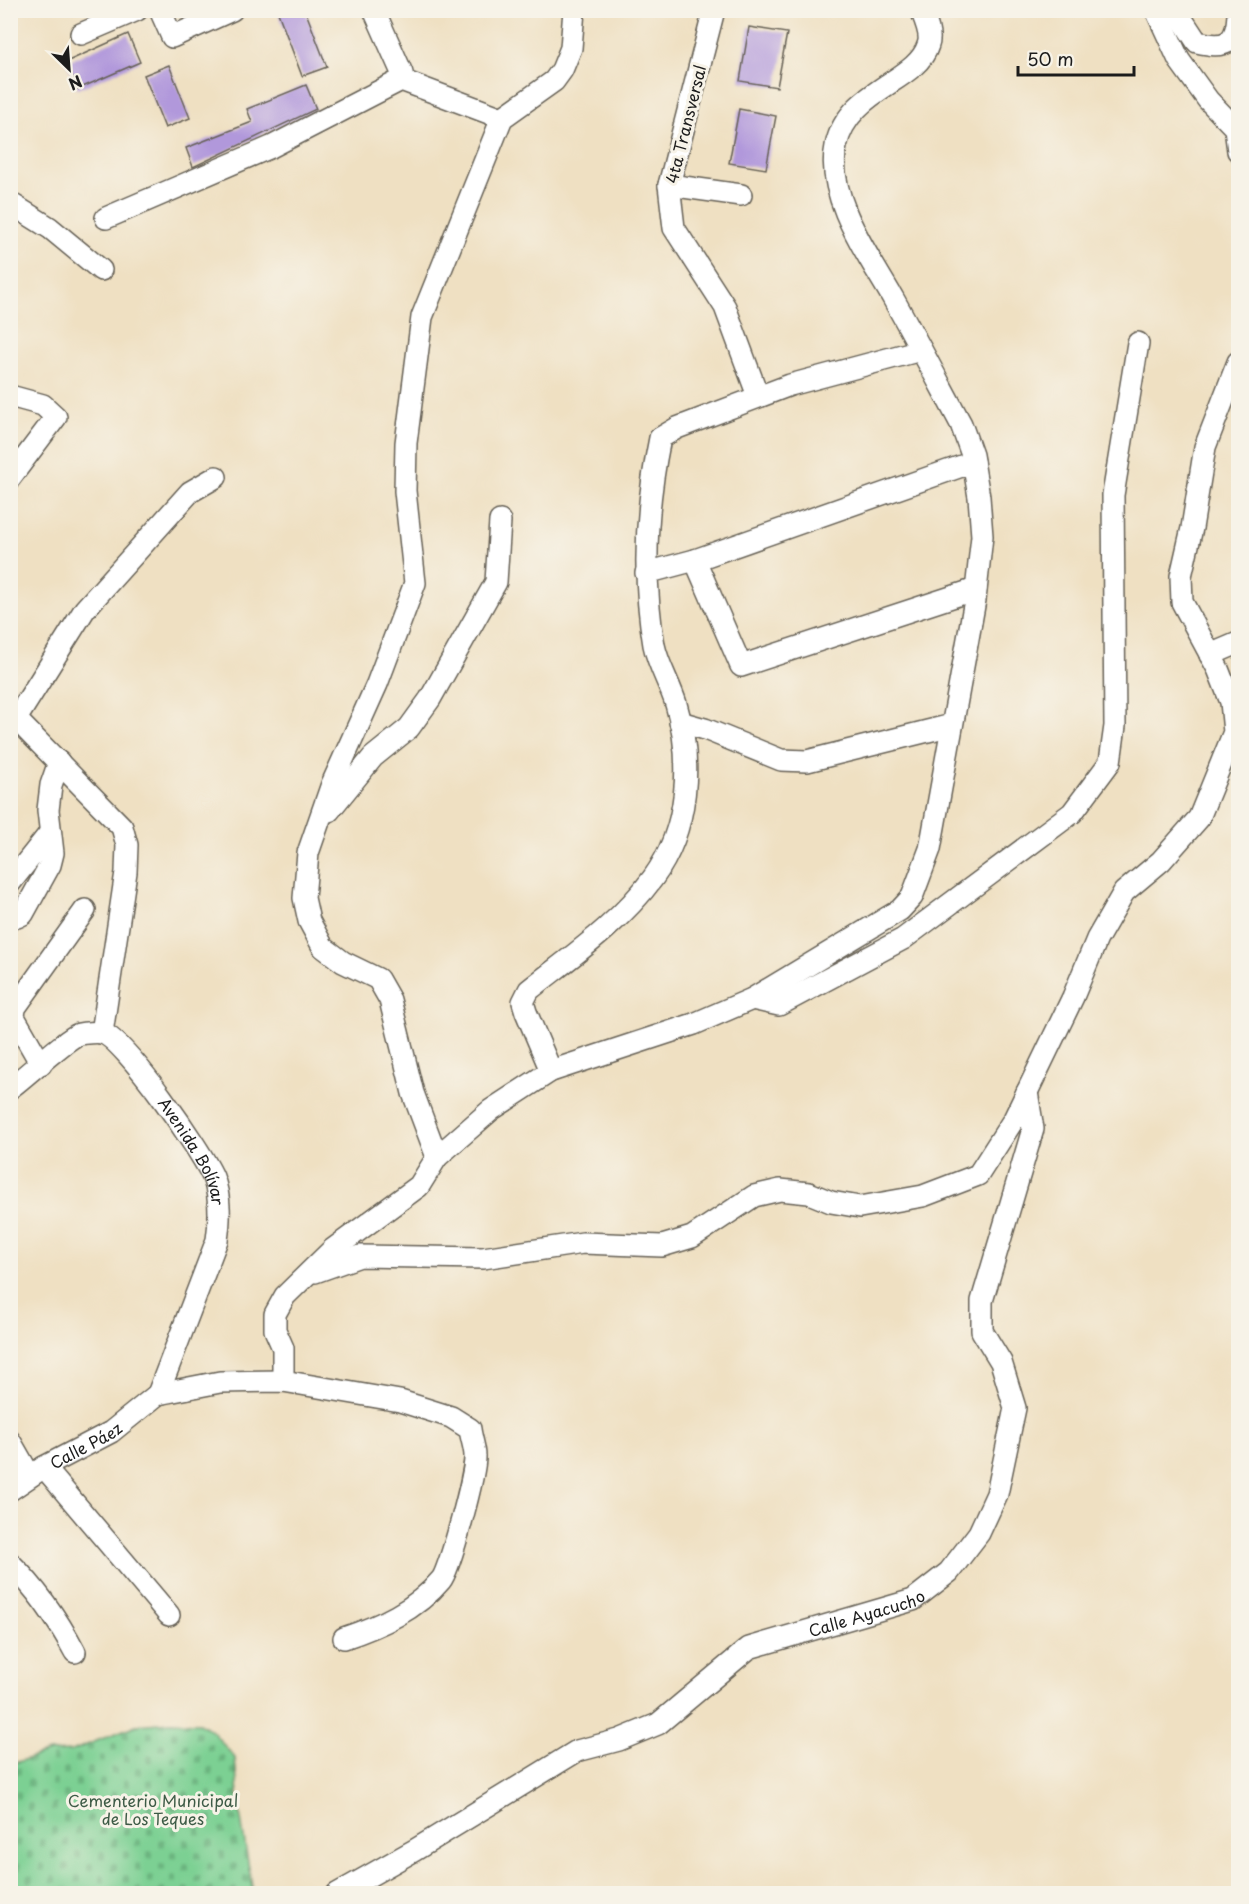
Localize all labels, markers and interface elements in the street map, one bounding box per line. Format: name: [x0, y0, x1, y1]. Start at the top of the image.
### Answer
north arrow: [39, 39, 99, 99]
scale bar: [1018, 39, 1134, 77]
text: 50 m: [1027, 45, 1074, 72]
street label: 4ta Transversal: [659, 62, 711, 186]
text: N: [65, 70, 87, 97]
street label: Avenida Bolívar: [153, 1092, 231, 1207]
street label: Calle Páez: [45, 1416, 127, 1474]
street label: Calle Ayacucho: [805, 1583, 930, 1642]
park label: Cementerio Municipal de Los Teques: [68, 1788, 238, 1830]

